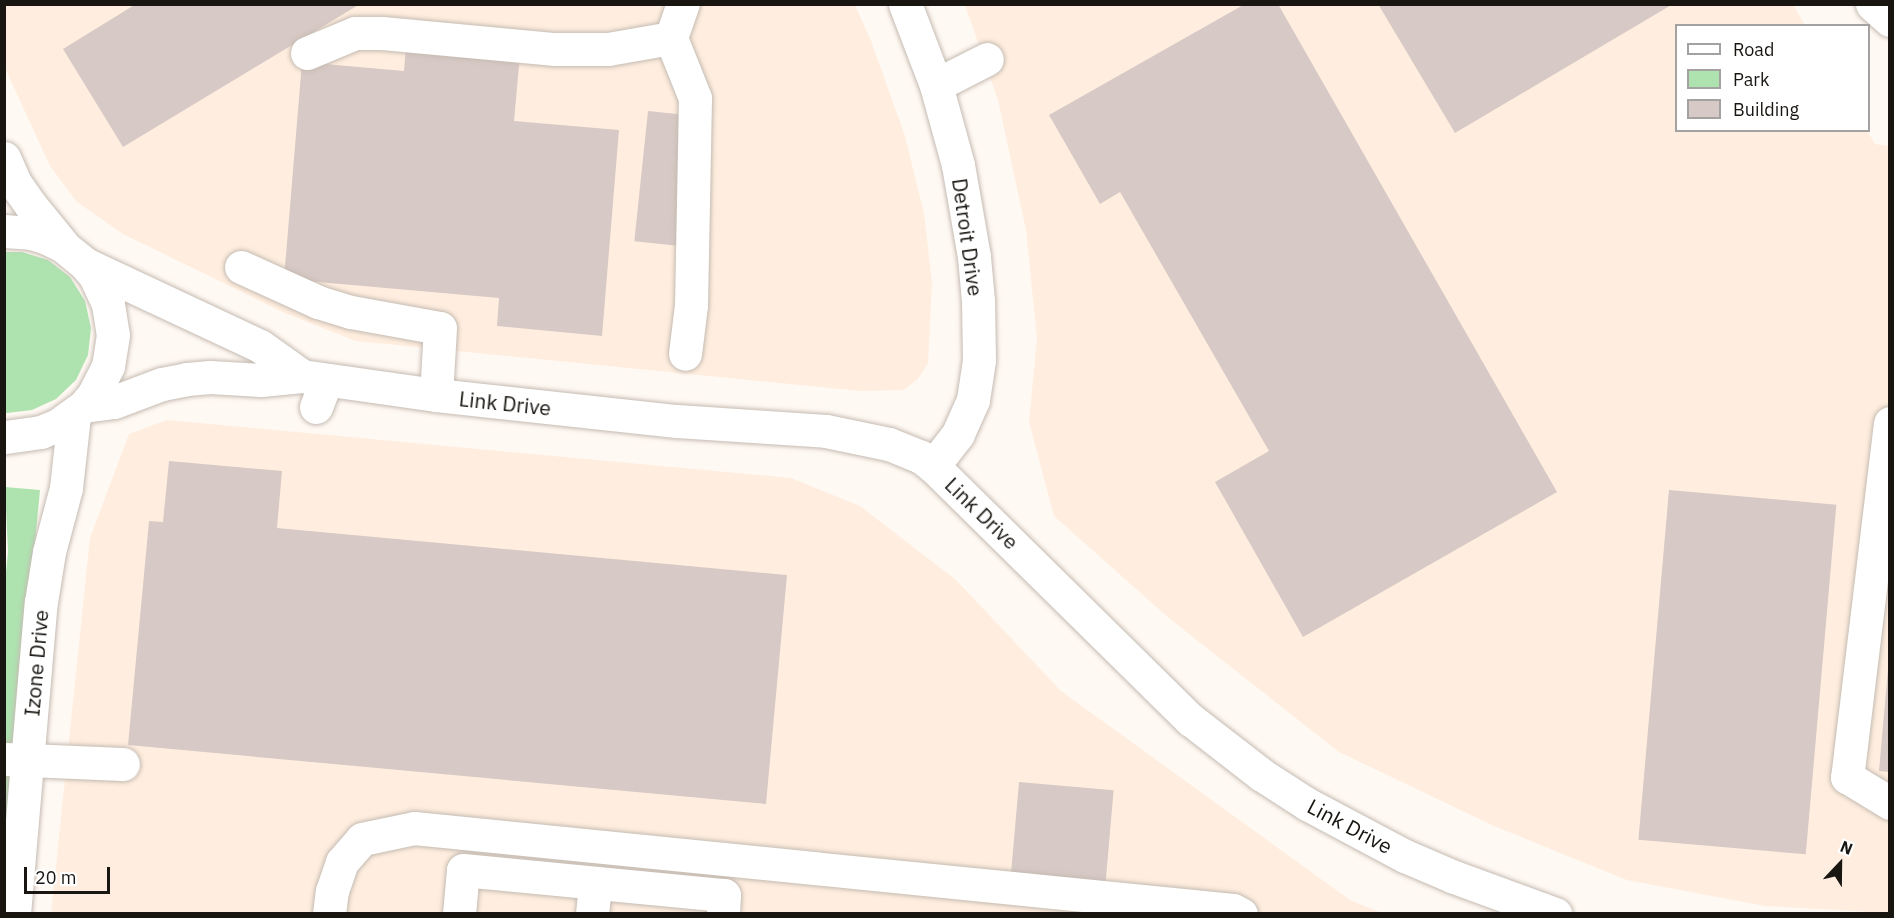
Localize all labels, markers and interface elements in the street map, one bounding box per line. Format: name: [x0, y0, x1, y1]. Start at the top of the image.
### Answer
legend: [1675, 24, 1870, 132]
text: Road: [1733, 38, 1774, 61]
text: Park: [1733, 68, 1769, 91]
text: Building: [1733, 98, 1799, 121]
street label: Detroit Drive: [947, 176, 989, 298]
street label: Link Drive: [458, 386, 552, 420]
street label: Link Drive: [940, 472, 1024, 554]
street label: Izone Drive: [19, 609, 53, 717]
street label: Link Drive: [1303, 793, 1397, 859]
north arrow: [1810, 834, 1870, 894]
text: N: [1838, 836, 1856, 859]
scale bar: [27, 855, 112, 893]
text: 20 m: [35, 866, 77, 889]

